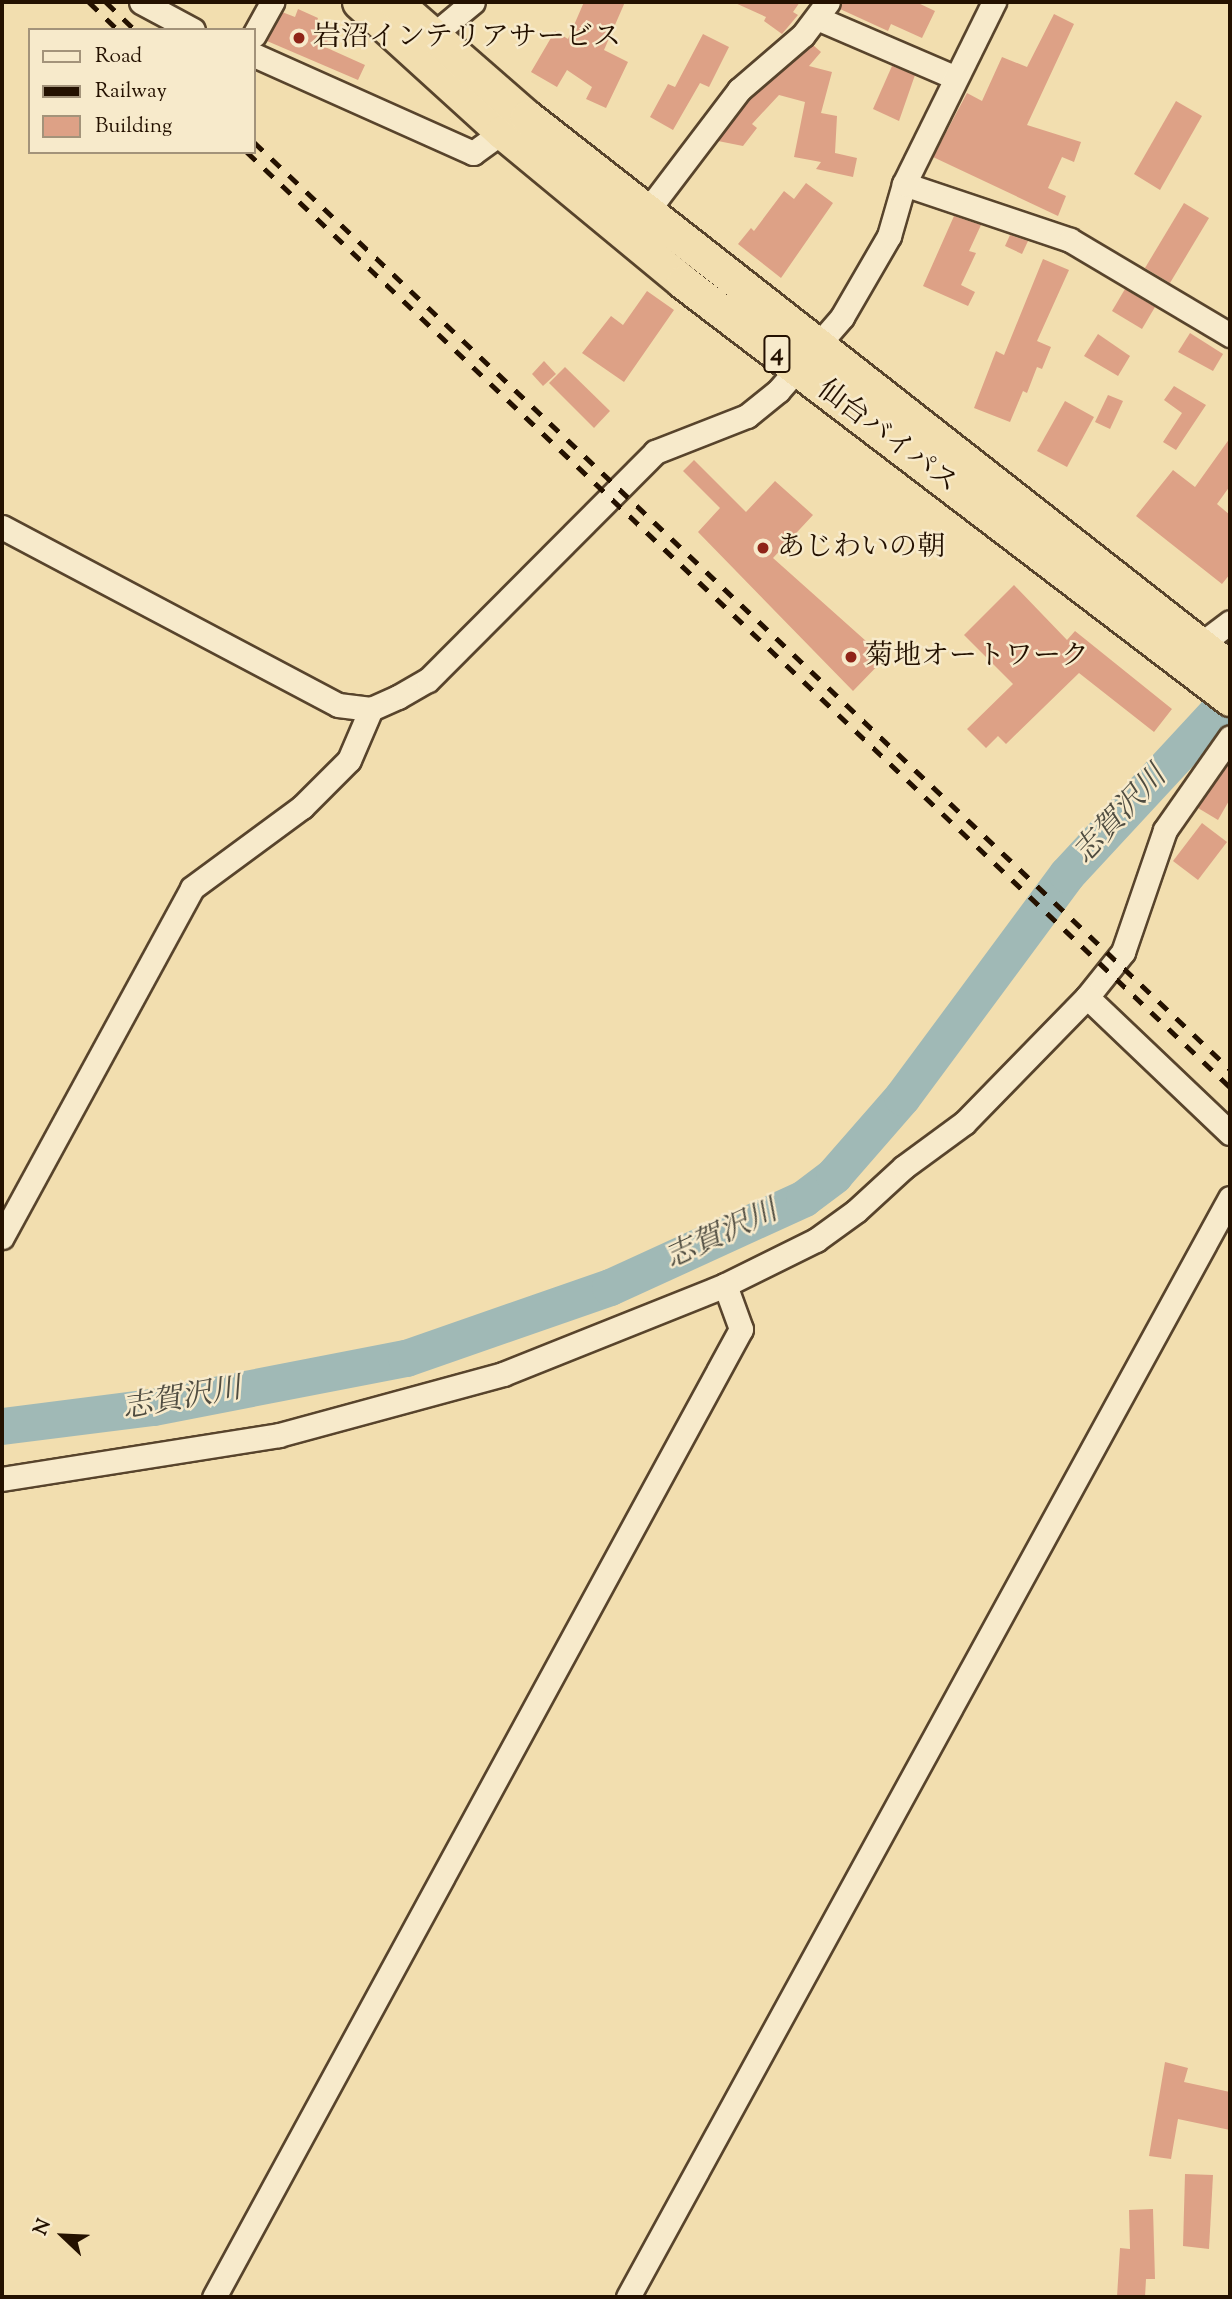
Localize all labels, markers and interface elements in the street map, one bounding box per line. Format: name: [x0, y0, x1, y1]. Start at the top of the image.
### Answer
place label: 岩沼インテリアサービス: [313, 21, 621, 55]
legend: [28, 28, 256, 154]
marker: 岩沼インテリアサービス: [291, 30, 307, 46]
text: Road: [95, 42, 142, 72]
text: Railway: [95, 77, 167, 107]
text: Building: [95, 112, 172, 142]
road number: 4: [763, 332, 791, 376]
street label: 仙台バイパス: [810, 373, 964, 501]
place label: あじわいの朝: [777, 531, 945, 565]
marker: あじわいの朝: [755, 540, 771, 556]
place label: 菊地オートワーク: [865, 640, 1089, 674]
marker: 菊地オートワーク: [843, 649, 859, 665]
water label: 志賀沢川: [1067, 760, 1175, 872]
water label: 志賀沢川: [660, 1194, 784, 1278]
water label: 志賀沢川: [120, 1372, 244, 1428]
north arrow: [28, 2201, 98, 2271]
text: N: [28, 2215, 59, 2240]

